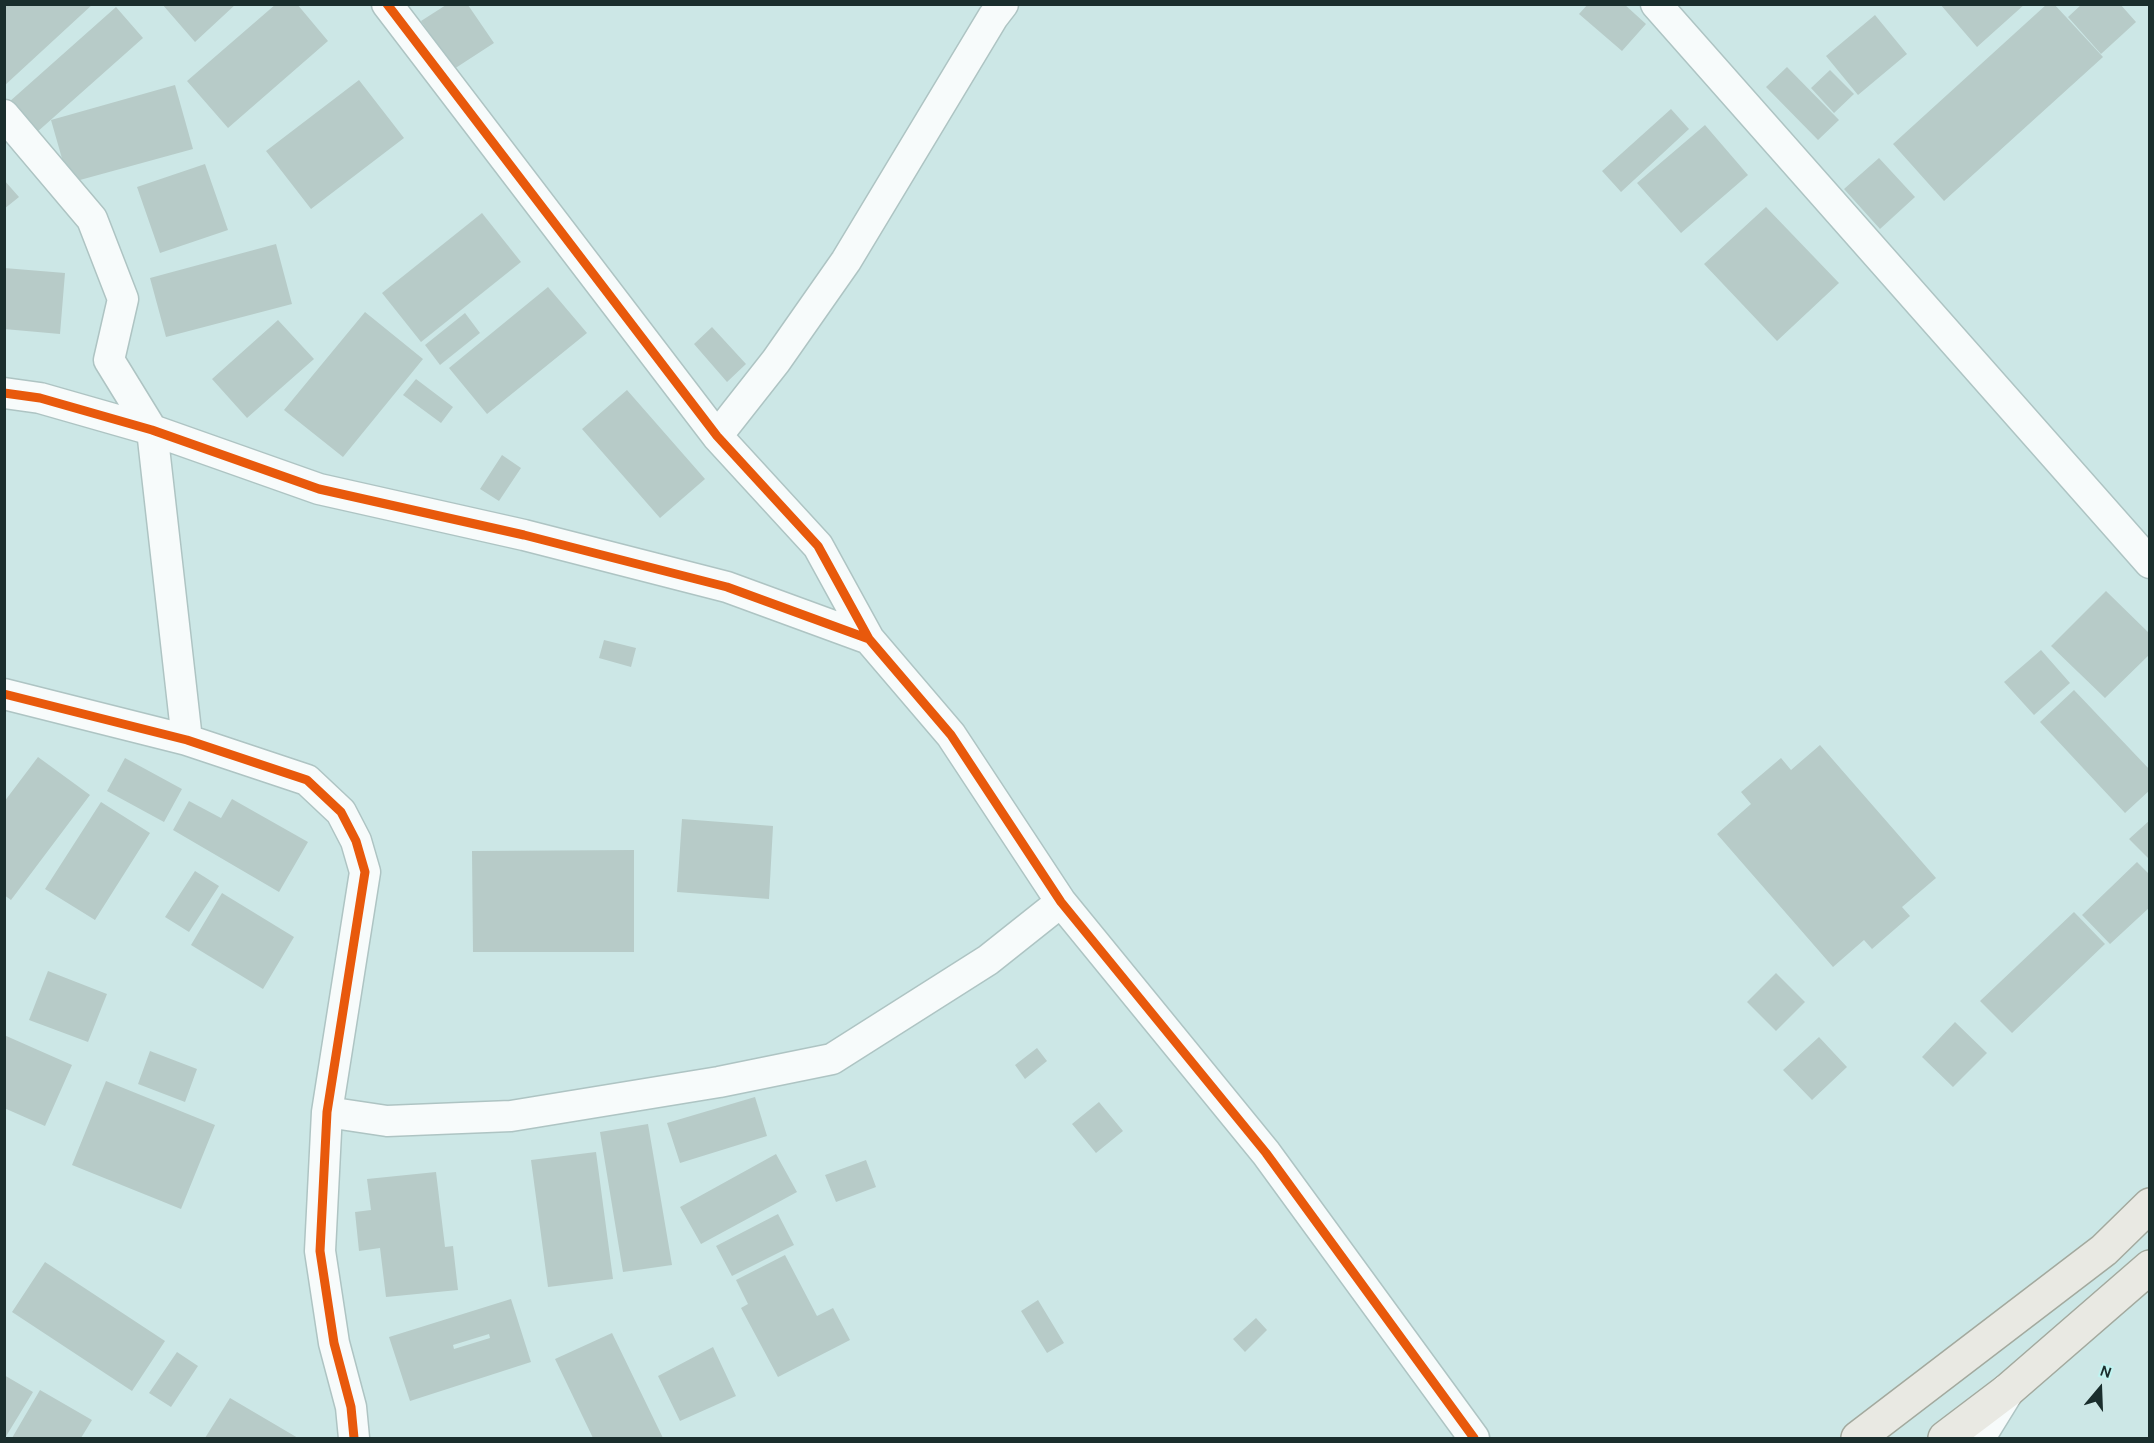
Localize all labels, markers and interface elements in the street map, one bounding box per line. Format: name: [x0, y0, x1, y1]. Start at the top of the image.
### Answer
north arrow: [2070, 1359, 2130, 1419]
text: N: [2097, 1361, 2115, 1382]

